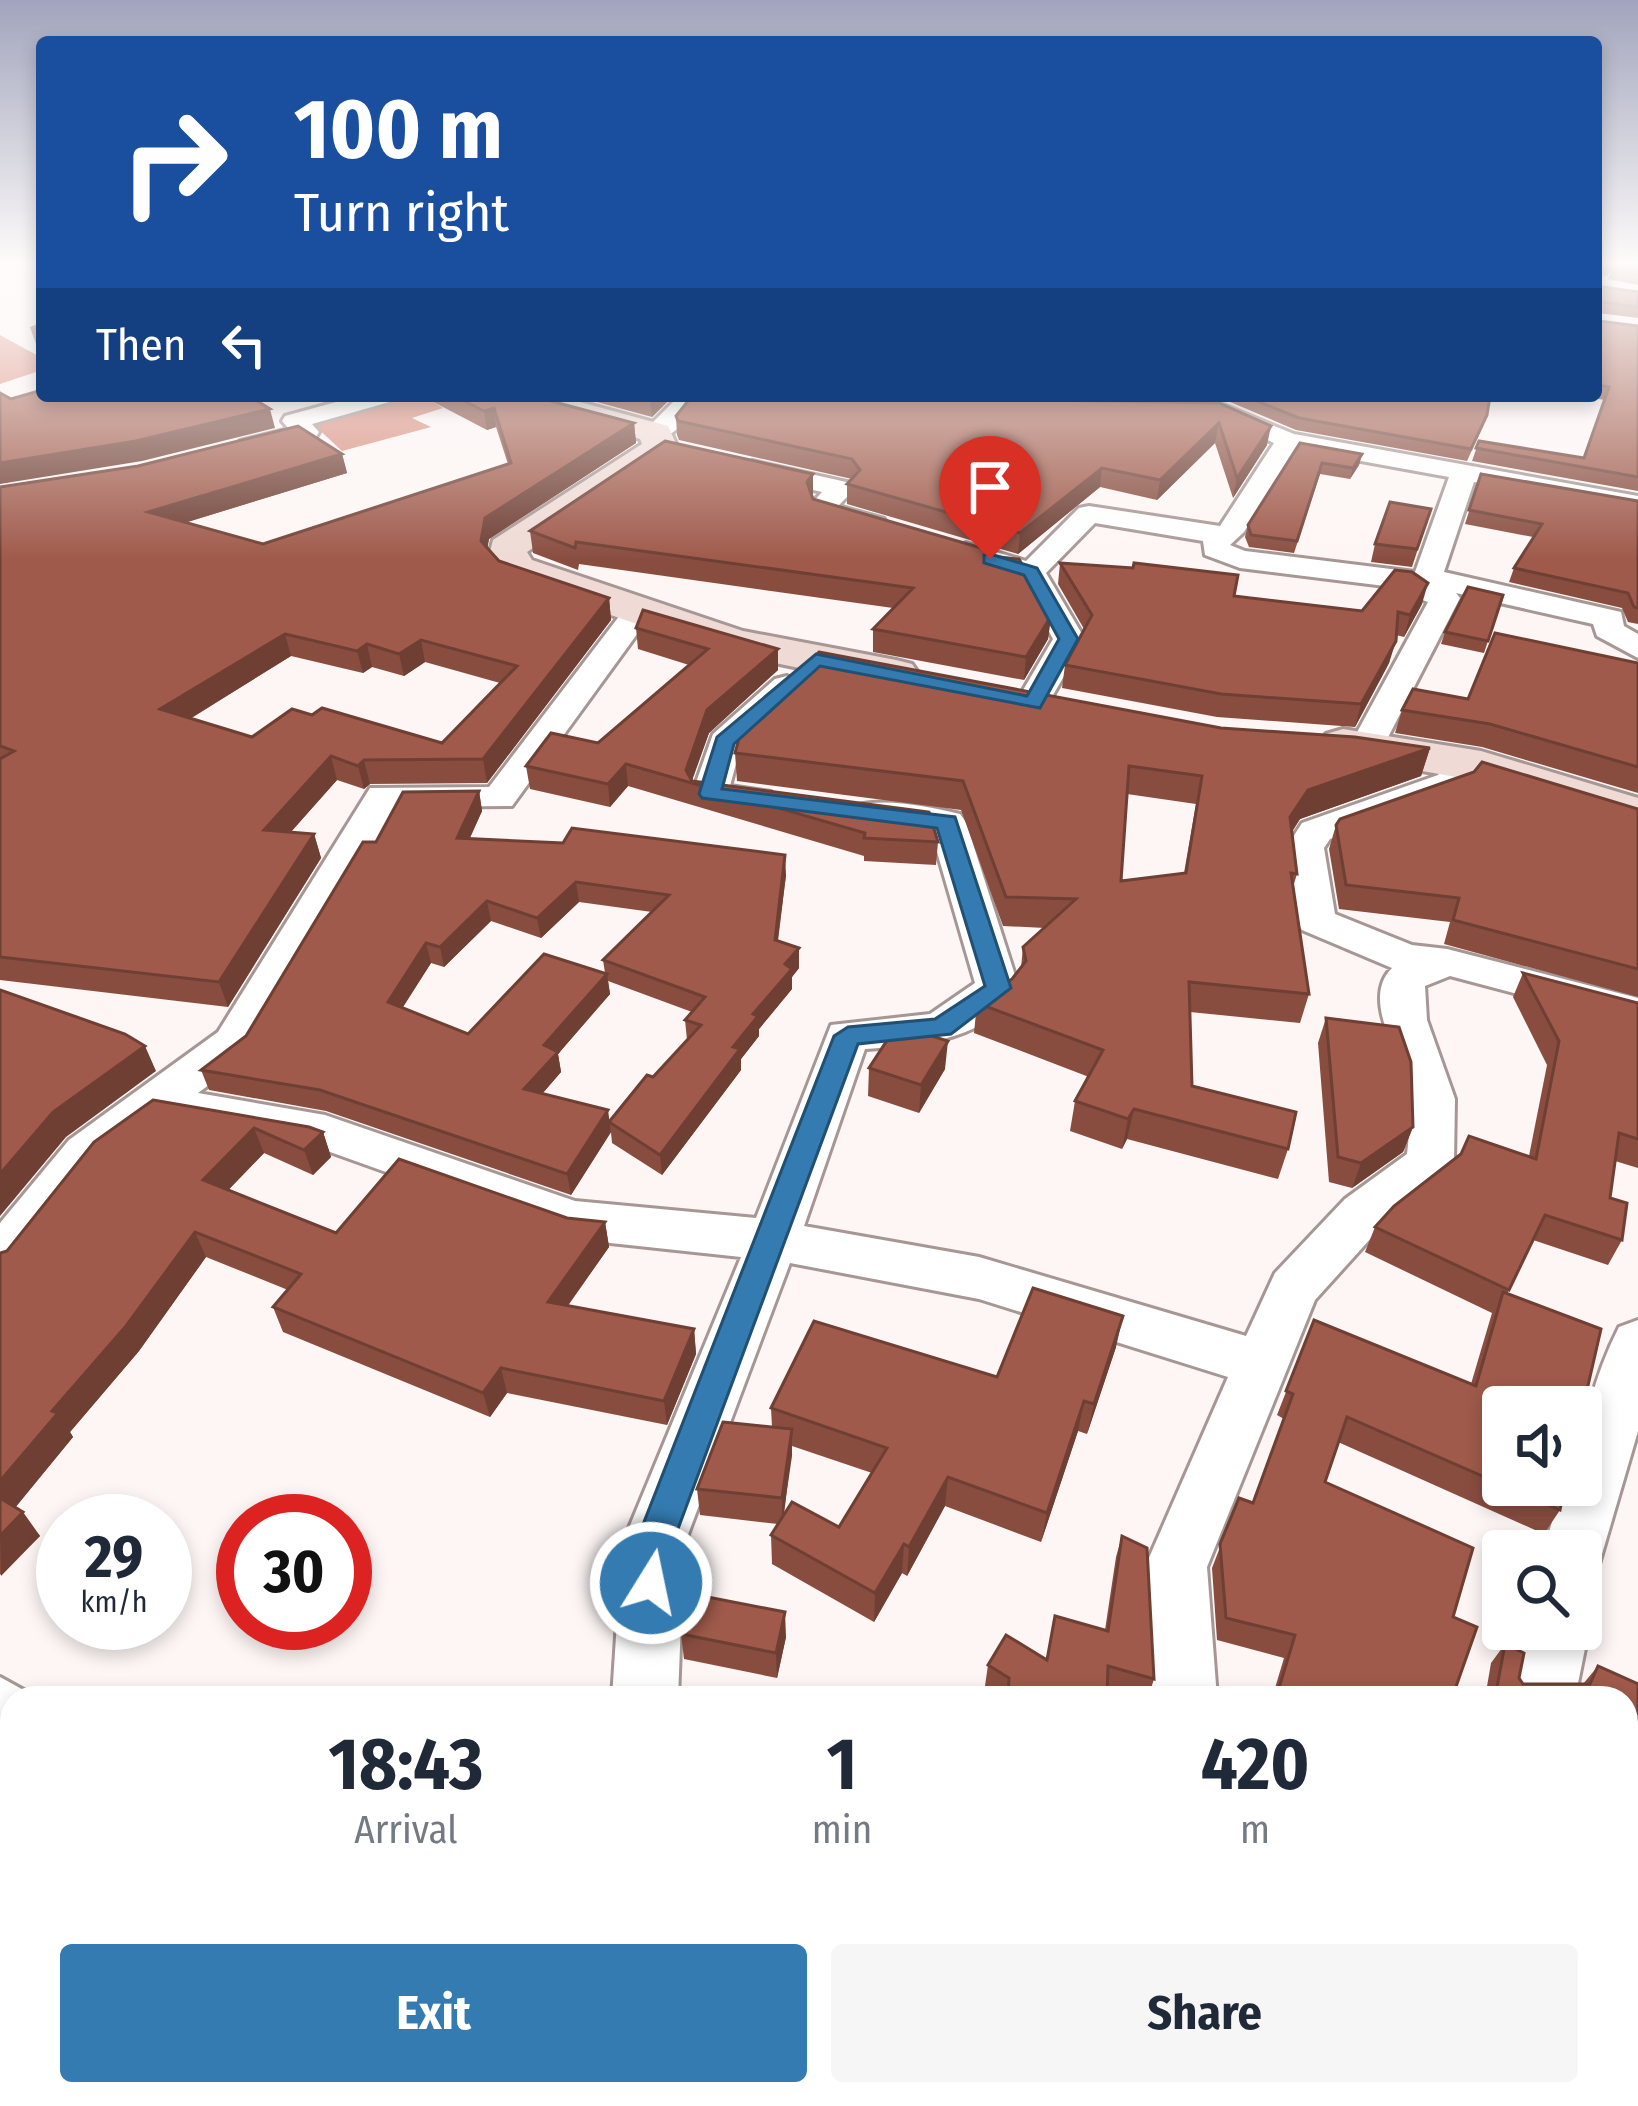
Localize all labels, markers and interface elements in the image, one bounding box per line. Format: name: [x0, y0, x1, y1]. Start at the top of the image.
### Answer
text: 100 m: [294, 79, 503, 180]
icon: right: [96, 84, 252, 240]
text: Turn right: [294, 181, 509, 245]
icon: left: [211, 312, 277, 378]
text: Then: [96, 318, 187, 372]
pin: [939, 436, 1041, 559]
icon: arrive: [957, 454, 1023, 520]
map controls: [1482, 1386, 1602, 1650]
button: sound: [1482, 1386, 1602, 1506]
speed limit sign: 30: [216, 1494, 372, 1650]
position arrow: [588, 1520, 714, 1646]
text: 29: [85, 1521, 143, 1593]
button: search: [1482, 1530, 1602, 1650]
text: km/h: [81, 1584, 147, 1620]
text: 18:43: [328, 1722, 483, 1808]
text: 1: [827, 1722, 857, 1808]
text: 420: [1201, 1722, 1310, 1808]
text: Arrival: [354, 1807, 458, 1853]
text: min: [812, 1807, 872, 1853]
text: m: [1240, 1807, 1270, 1853]
button: Exit: [60, 1944, 807, 2082]
button: Share: [831, 1944, 1578, 2082]

